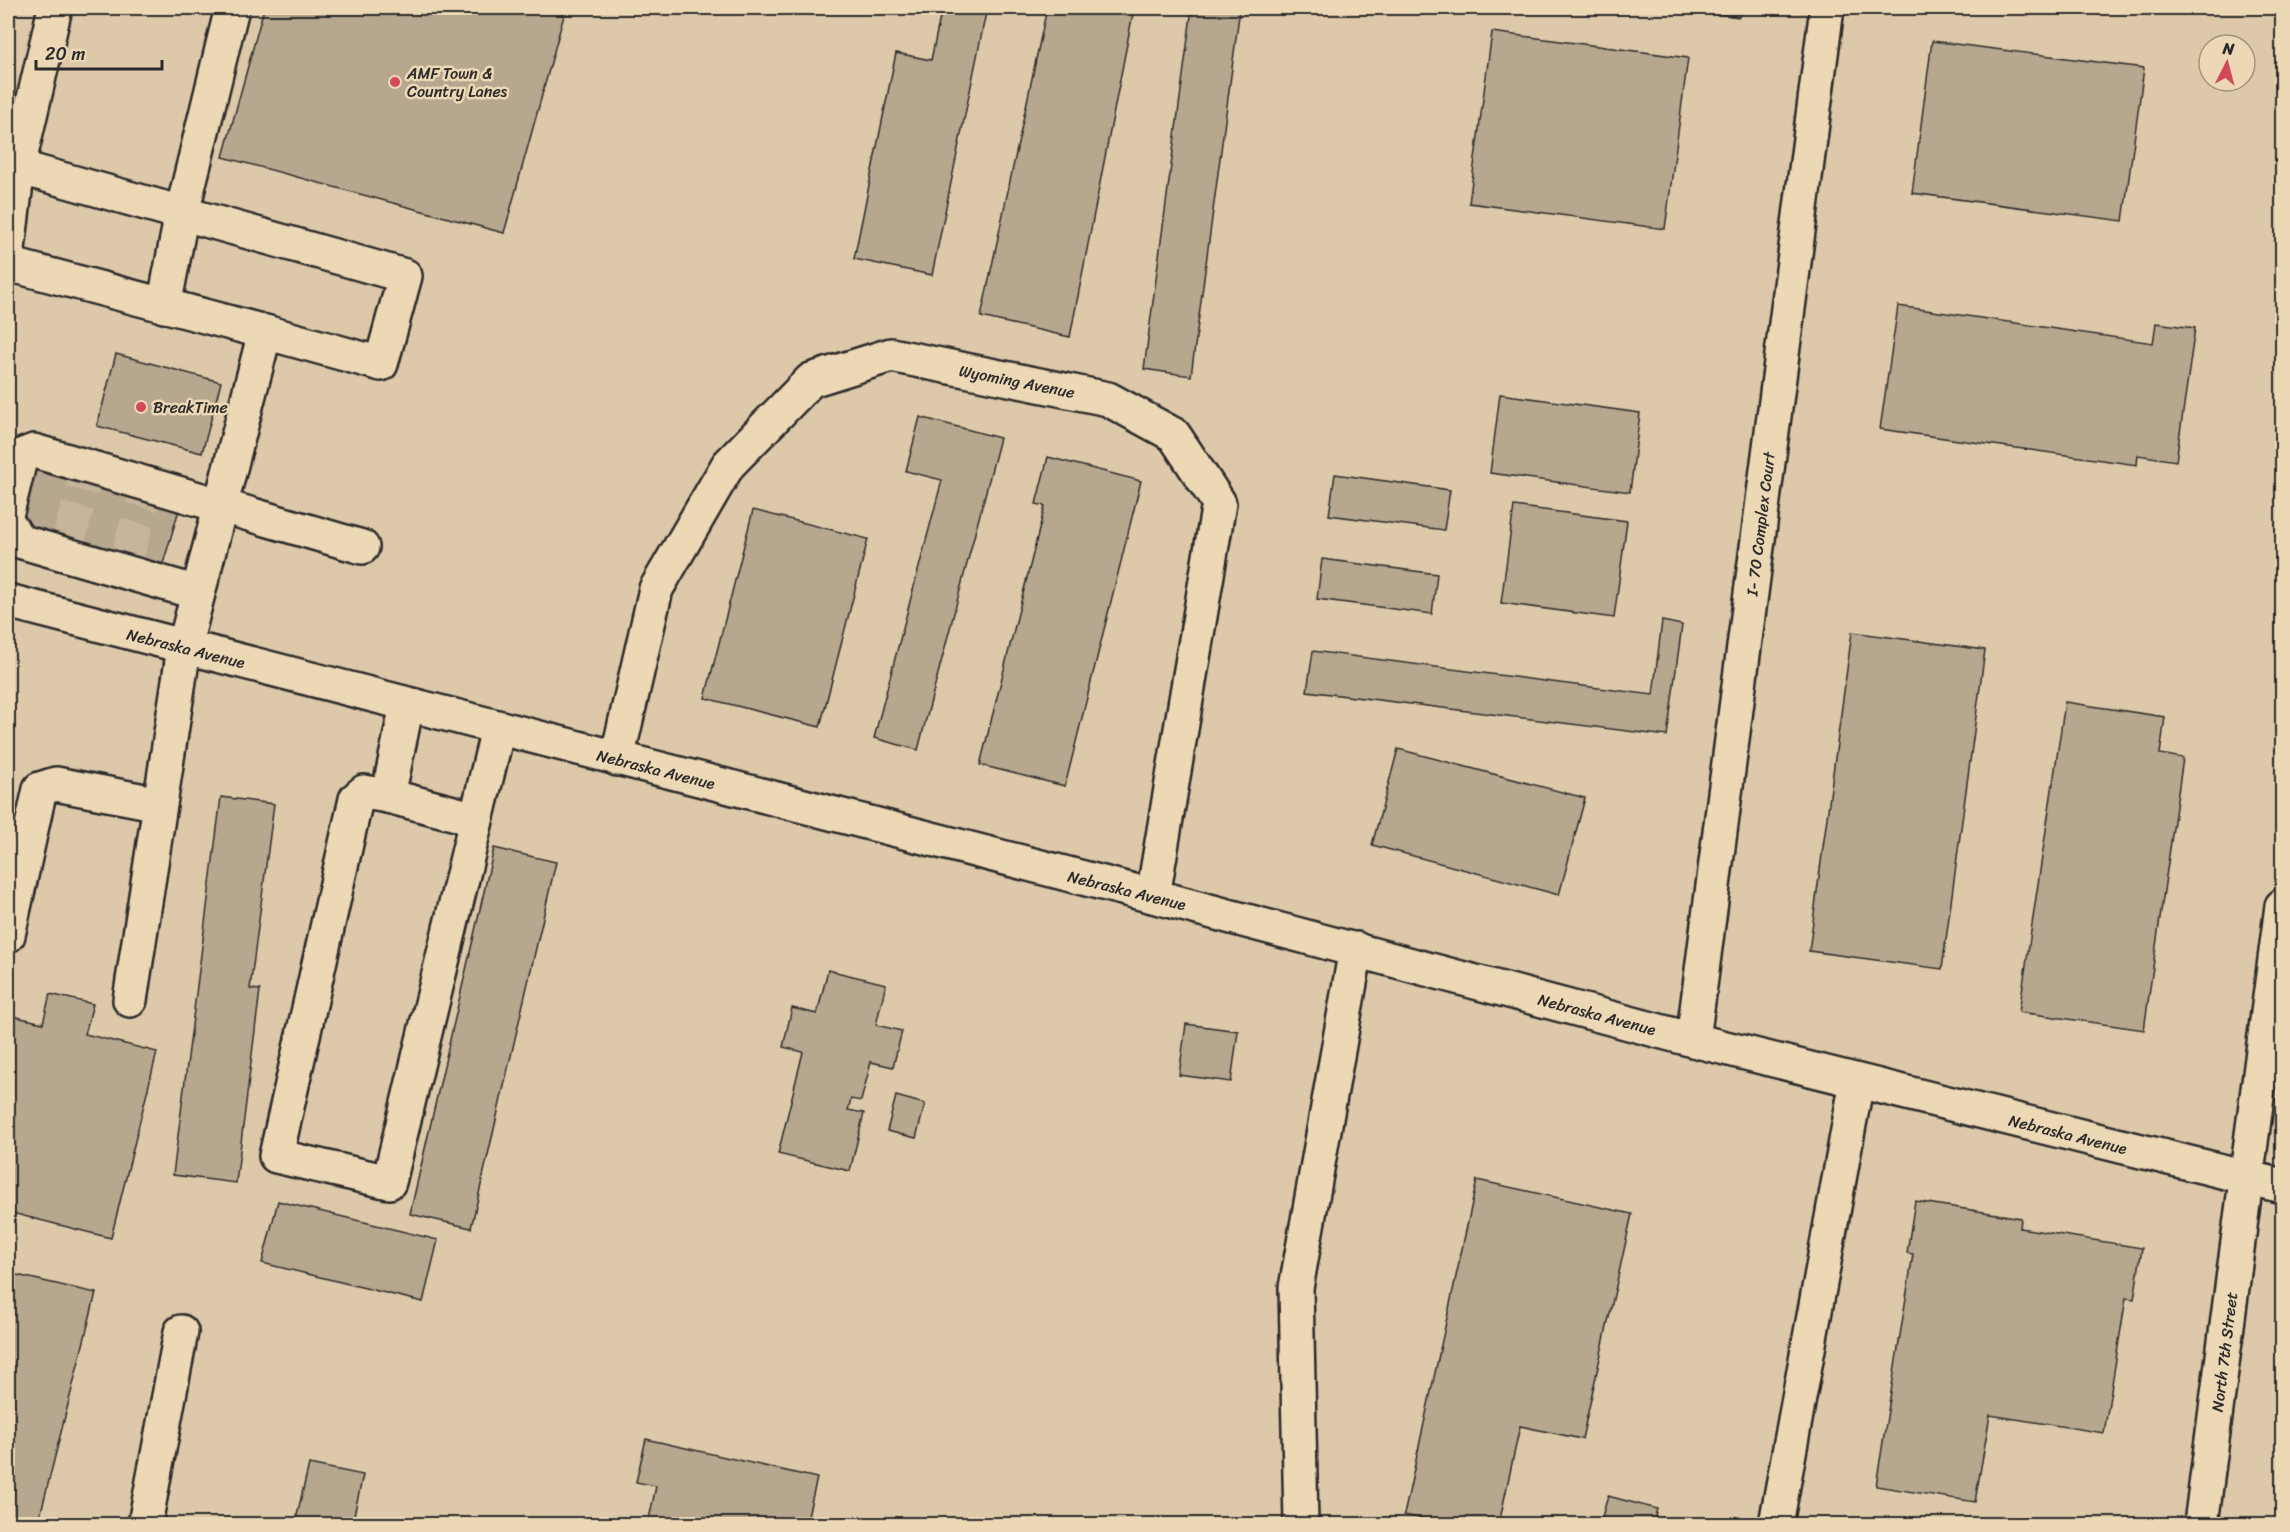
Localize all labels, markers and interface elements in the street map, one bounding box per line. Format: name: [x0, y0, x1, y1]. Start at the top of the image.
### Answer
scale bar: [36, 33, 162, 71]
north arrow: [2197, 33, 2257, 93]
text: N: [2220, 33, 2236, 64]
text: 20 m: [45, 38, 85, 70]
place label: AMF Town & Country Lanes: [406, 59, 508, 106]
marker: AMF Town & Country Lanes: [388, 75, 402, 89]
street label: Wyoming Avenue: [956, 356, 1077, 407]
place label: BreakTime: [153, 393, 228, 422]
marker: BreakTime: [134, 400, 148, 414]
street label: I- 70 Complex Court: [1737, 450, 1784, 599]
street label: Nebraska Avenue: [124, 620, 248, 677]
street label: Nebraska Avenue: [594, 741, 718, 798]
street label: Nebraska Avenue: [1065, 862, 1189, 919]
street label: Nebraska Avenue: [1535, 985, 1659, 1044]
street label: Nebraska Avenue: [2006, 1106, 2130, 1163]
street label: North 7th Street: [2203, 1290, 2246, 1414]

